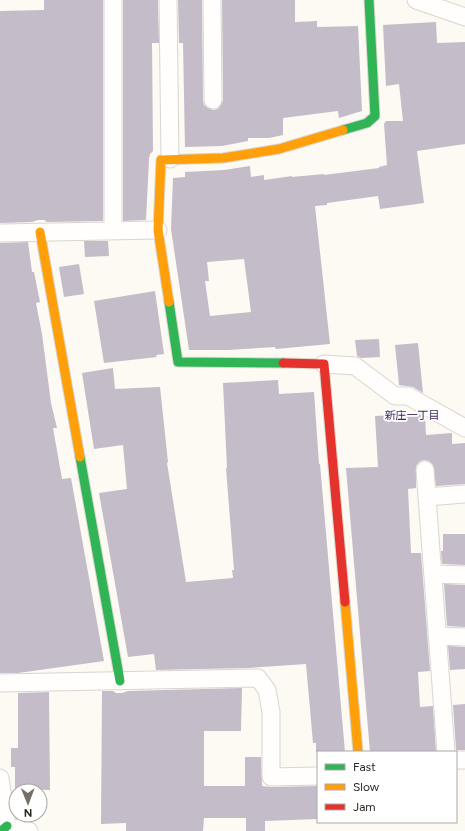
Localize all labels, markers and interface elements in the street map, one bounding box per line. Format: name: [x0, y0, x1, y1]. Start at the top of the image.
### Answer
district label: 新庄一丁目: [385, 409, 440, 422]
legend: [317, 751, 457, 823]
text: Fast: [353, 760, 376, 774]
text: Slow: [353, 780, 380, 794]
north arrow: [8, 783, 48, 823]
text: Jam: [353, 800, 376, 814]
text: N: [24, 806, 33, 819]

